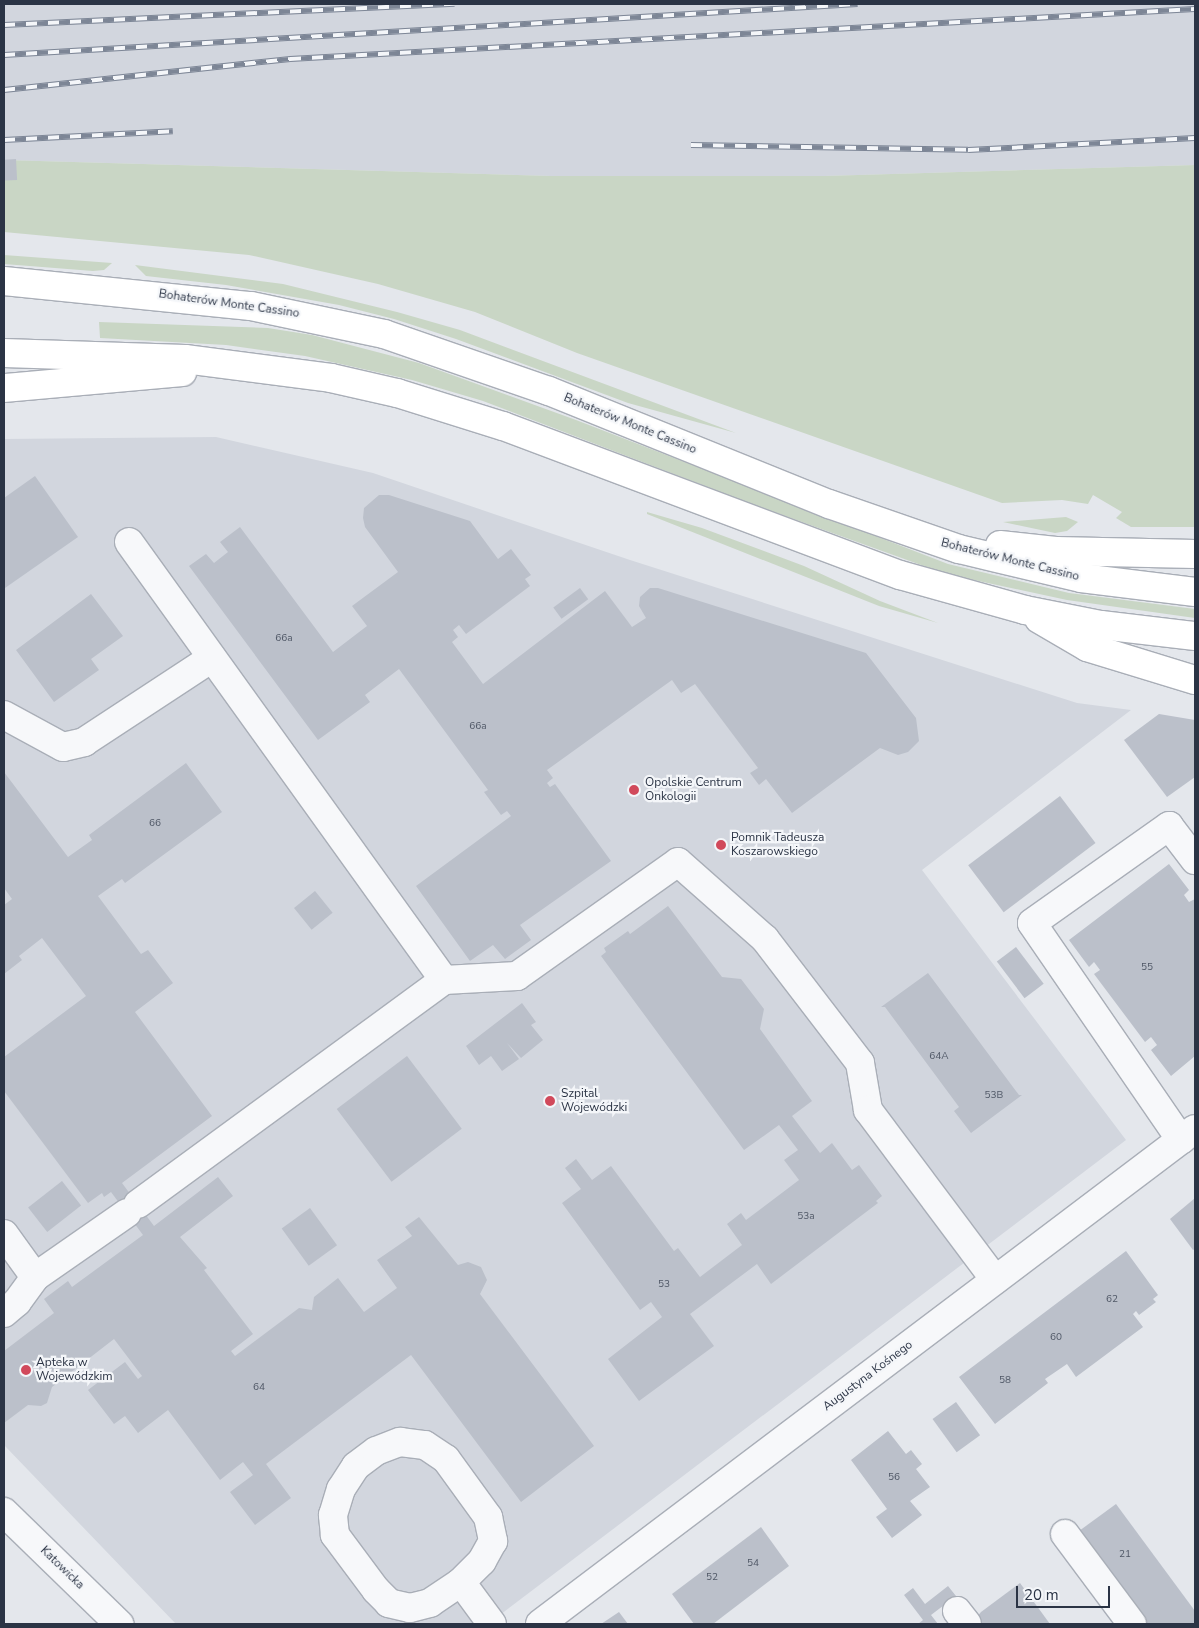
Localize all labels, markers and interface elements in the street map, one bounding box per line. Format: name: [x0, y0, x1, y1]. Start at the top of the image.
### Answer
street label: Bohaterów Monte Cassino: [158, 287, 300, 321]
street label: Bohaterów Monte Cassino: [562, 391, 698, 457]
street label: Bohaterów Monte Cassino: [939, 536, 1081, 584]
house number: 66a: [275, 633, 293, 645]
house number: 66a: [469, 721, 487, 733]
place label: Opolskie Centrum Onkologii: [645, 776, 742, 804]
marker: Opolskie Centrum Onkologii: [627, 783, 641, 797]
house number: 66: [149, 818, 161, 830]
place label: Pomnik Tadeusza Koszarowskiego: [731, 831, 824, 859]
marker: Pomnik Tadeusza Koszarowskiego: [715, 839, 727, 851]
house number: 55: [1141, 962, 1153, 974]
house number: 64A: [929, 1051, 949, 1063]
place label: Szpital Wojewódzki: [561, 1087, 627, 1115]
house number: 53B: [985, 1090, 1003, 1102]
marker: Szpital Wojewódzki: [543, 1094, 557, 1108]
house number: 53a: [797, 1211, 815, 1223]
house number: 53: [658, 1279, 670, 1291]
house number: 62: [1106, 1294, 1118, 1306]
house number: 60: [1050, 1332, 1062, 1344]
street label: Augustyna Kośnego: [820, 1338, 916, 1414]
place label: Apteka w Wojewódzkim: [36, 1356, 113, 1384]
marker: Apteka w Wojewódzkim: [20, 1364, 32, 1376]
house number: 58: [999, 1375, 1011, 1387]
house number: 64: [253, 1382, 265, 1394]
house number: 56: [888, 1472, 900, 1484]
street label: Katowicka: [37, 1544, 87, 1592]
house number: 21: [1119, 1549, 1131, 1561]
house number: 54: [747, 1558, 759, 1570]
house number: 52: [706, 1572, 718, 1584]
scale bar: [1019, 1576, 1113, 1608]
text: 20 m: [1024, 1585, 1059, 1605]

